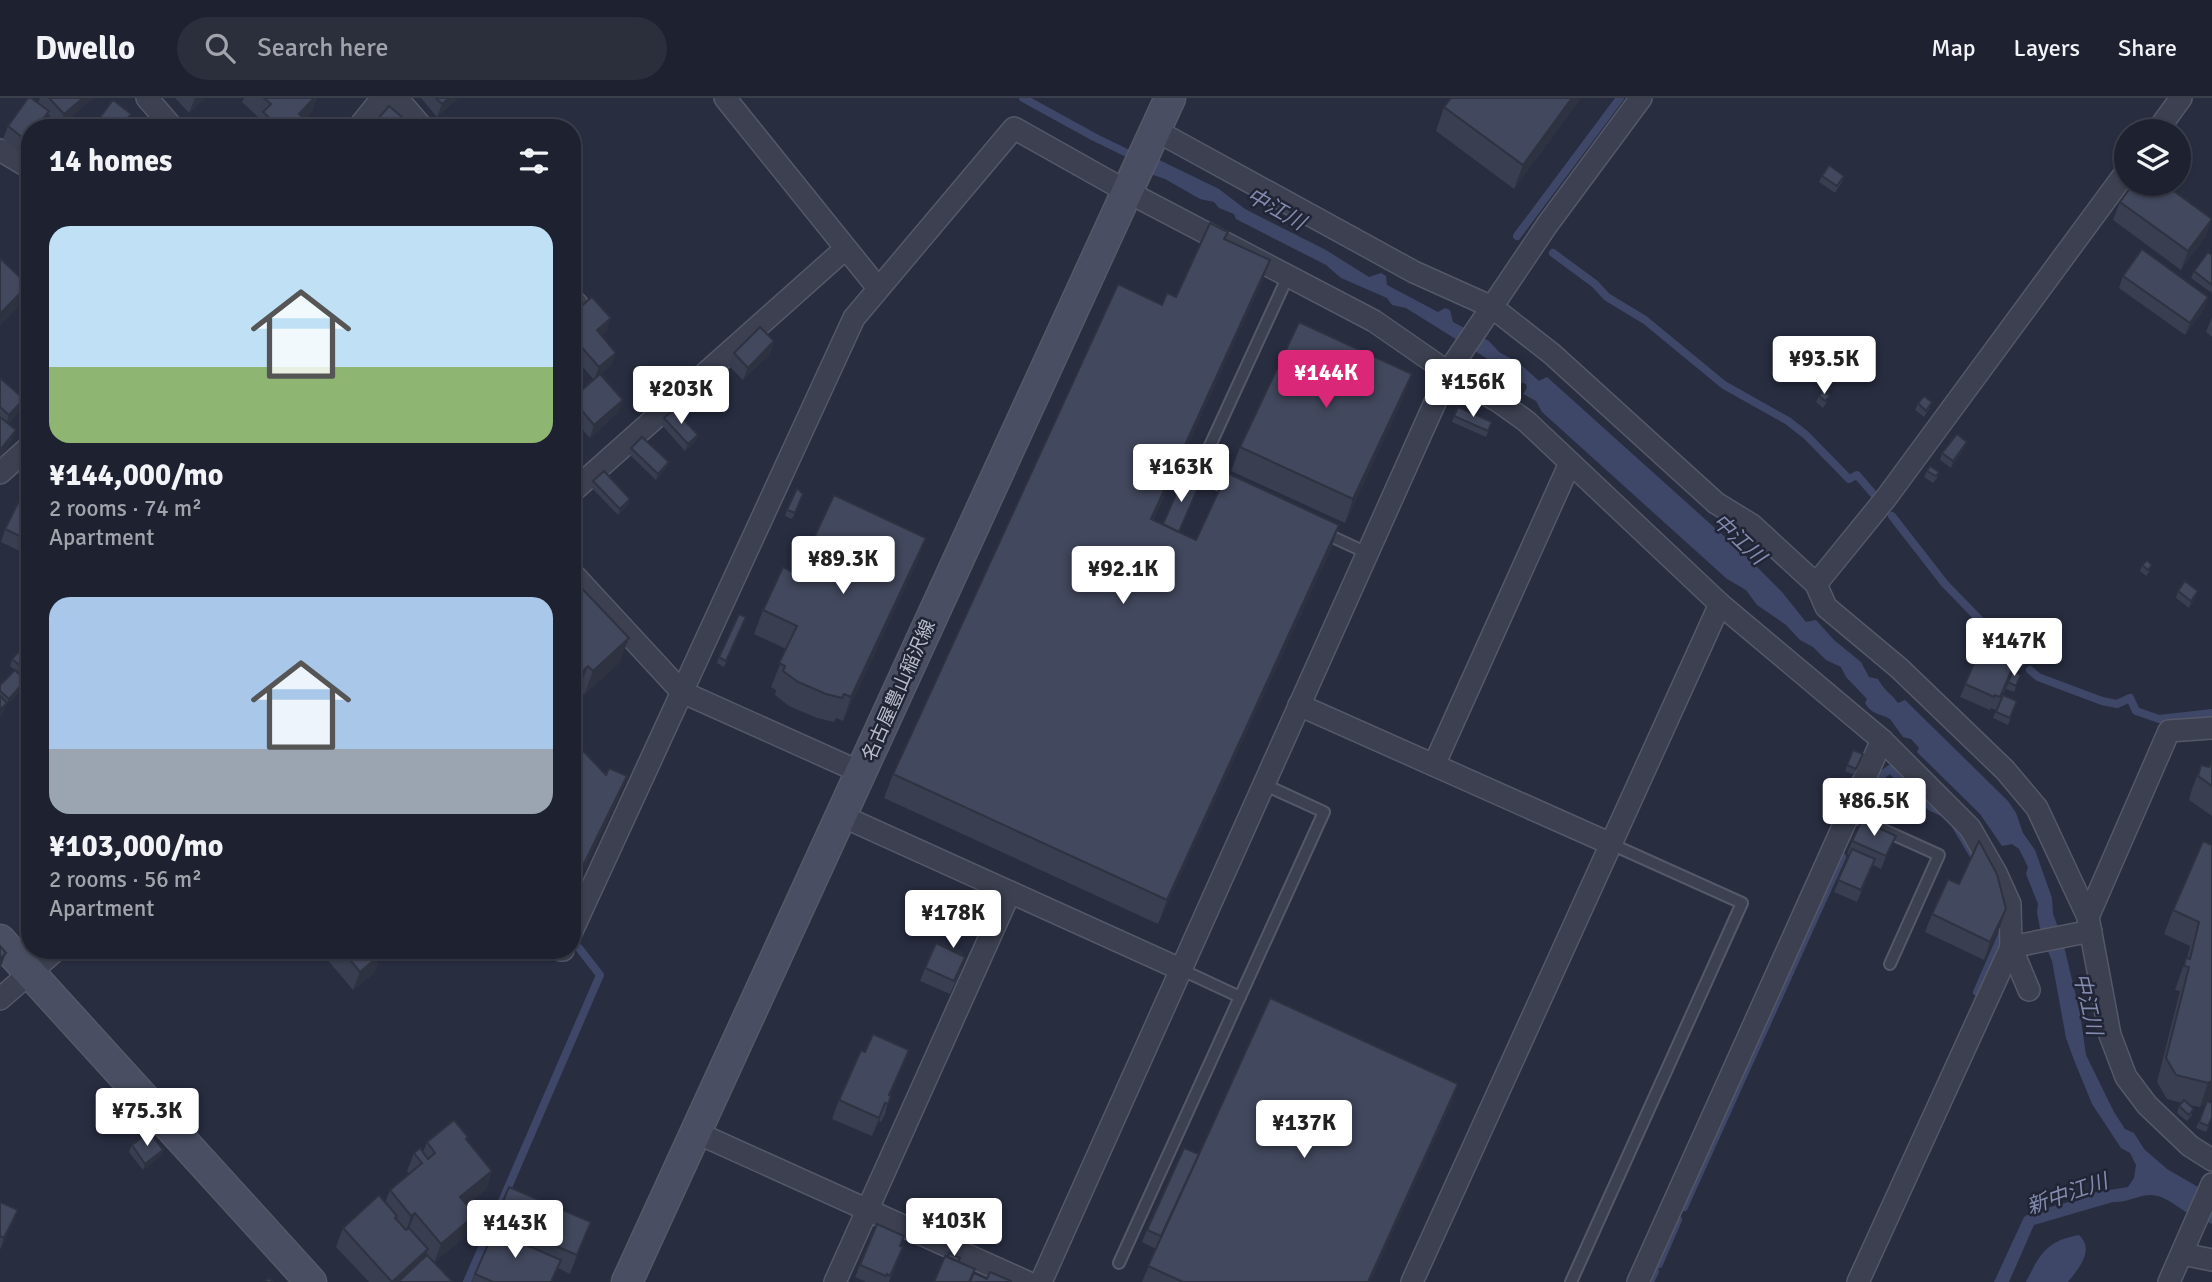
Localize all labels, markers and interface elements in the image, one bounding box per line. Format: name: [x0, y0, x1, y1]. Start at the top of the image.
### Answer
search box: [177, 17, 667, 80]
text: Dwello: [35, 28, 135, 69]
icon: search: [201, 29, 239, 67]
text: Search here: [257, 32, 388, 64]
text: Map: [1931, 33, 1976, 63]
text: Layers: [2014, 33, 2080, 63]
text: Share: [2118, 33, 2177, 63]
map controls: [2114, 119, 2191, 196]
button: layers: [2114, 119, 2191, 196]
icon: filters: [515, 142, 553, 180]
text: 14 homes: [49, 143, 172, 180]
water label: 中江川: [1242, 182, 1312, 237]
icon: home: [238, 271, 364, 397]
pin: ¥93.5K: [1767, 336, 1881, 396]
text: ¥93.5K: [1789, 344, 1859, 373]
pin: ¥144K: [1277, 350, 1375, 410]
text: ¥144K: [1294, 358, 1358, 387]
pin: ¥156K: [1424, 360, 1522, 419]
pin: ¥203K: [632, 366, 730, 426]
text: ¥156K: [1441, 367, 1505, 396]
text: ¥203K: [649, 374, 713, 403]
pin: ¥163K: [1132, 444, 1230, 504]
text: ¥163K: [1149, 452, 1213, 481]
text: ¥144,000/mo: [49, 457, 223, 494]
text: 2 rooms · 74 m²: [49, 494, 202, 523]
water label: 中江川: [1707, 508, 1772, 571]
text: Apartment: [49, 523, 154, 552]
pin: ¥89.3K: [786, 536, 900, 596]
text: ¥89.3K: [808, 544, 878, 573]
pin: ¥92.1K: [1066, 546, 1180, 606]
text: ¥92.1K: [1088, 554, 1158, 583]
street label: 名古屋豊山稲沢線: [857, 616, 941, 765]
pin: ¥147K: [1965, 618, 2063, 678]
text: ¥147K: [1982, 626, 2046, 655]
icon: home: [238, 642, 364, 768]
pin: ¥86.5K: [1817, 778, 1931, 838]
text: ¥86.5K: [1839, 786, 1909, 815]
text: ¥103,000/mo: [49, 828, 223, 865]
text: 2 rooms · 56 m²: [49, 865, 202, 894]
pin: ¥178K: [904, 890, 1002, 950]
text: Apartment: [49, 894, 154, 923]
text: ¥178K: [921, 898, 985, 927]
water label: 中江川: [2068, 970, 2108, 1040]
pin: ¥75.3K: [90, 1088, 204, 1148]
text: ¥75.3K: [112, 1096, 182, 1125]
pin: ¥137K: [1255, 1100, 1353, 1160]
text: ¥137K: [1272, 1108, 1336, 1137]
water label: 新中江川: [2023, 1167, 2113, 1220]
pin: ¥103K: [905, 1198, 1003, 1258]
pin: ¥143K: [466, 1200, 564, 1260]
text: ¥103K: [922, 1206, 986, 1235]
text: ¥143K: [483, 1208, 547, 1237]

